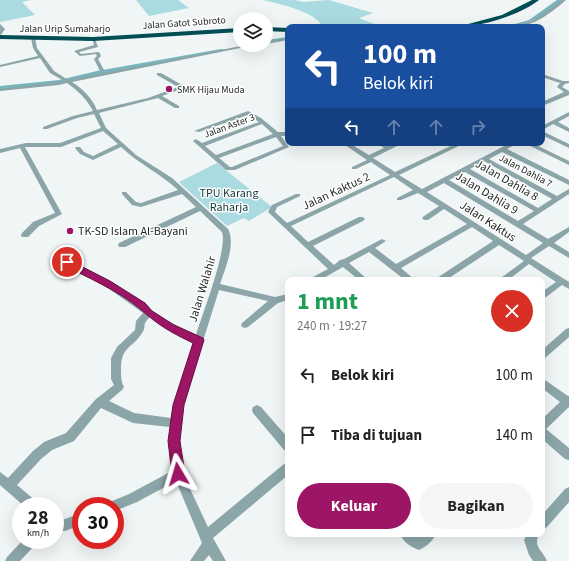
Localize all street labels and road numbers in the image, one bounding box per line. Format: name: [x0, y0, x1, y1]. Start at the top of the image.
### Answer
street label: Jalan Gatot Subroto: [142, 13, 226, 33]
street label: Jalan Urip Sumaharjo: [20, 22, 110, 36]
street label: Jalan Aster 3: [202, 110, 257, 142]
street label: Jalan Dahlia 7: [496, 151, 555, 191]
street label: Jalan Dahlia 8: [472, 156, 541, 205]
street label: Jalan Kaktus 2: [300, 168, 373, 214]
street label: Jalan Dahlia 9: [452, 168, 521, 219]
street label: Jalan Kaktus: [456, 197, 519, 246]
street label: Jalan Walahir: [184, 253, 221, 324]

